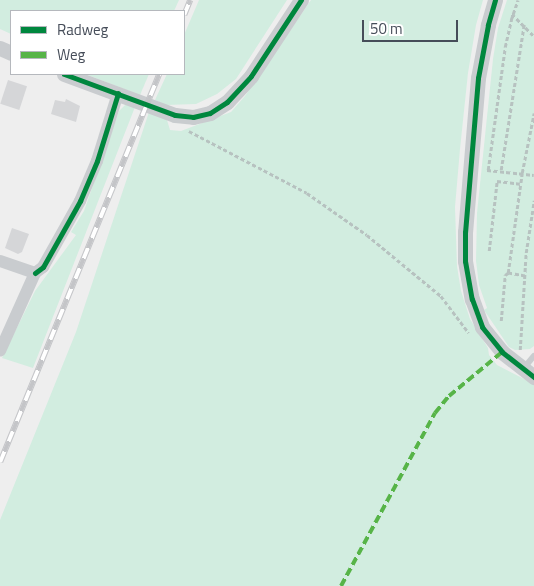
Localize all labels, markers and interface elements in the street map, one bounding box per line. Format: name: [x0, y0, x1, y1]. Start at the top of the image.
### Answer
legend: [10, 10, 185, 75]
scale bar: [364, 10, 460, 42]
text: 50 m: [370, 17, 403, 40]
text: Radweg: [57, 18, 108, 41]
text: Weg: [57, 43, 85, 66]

